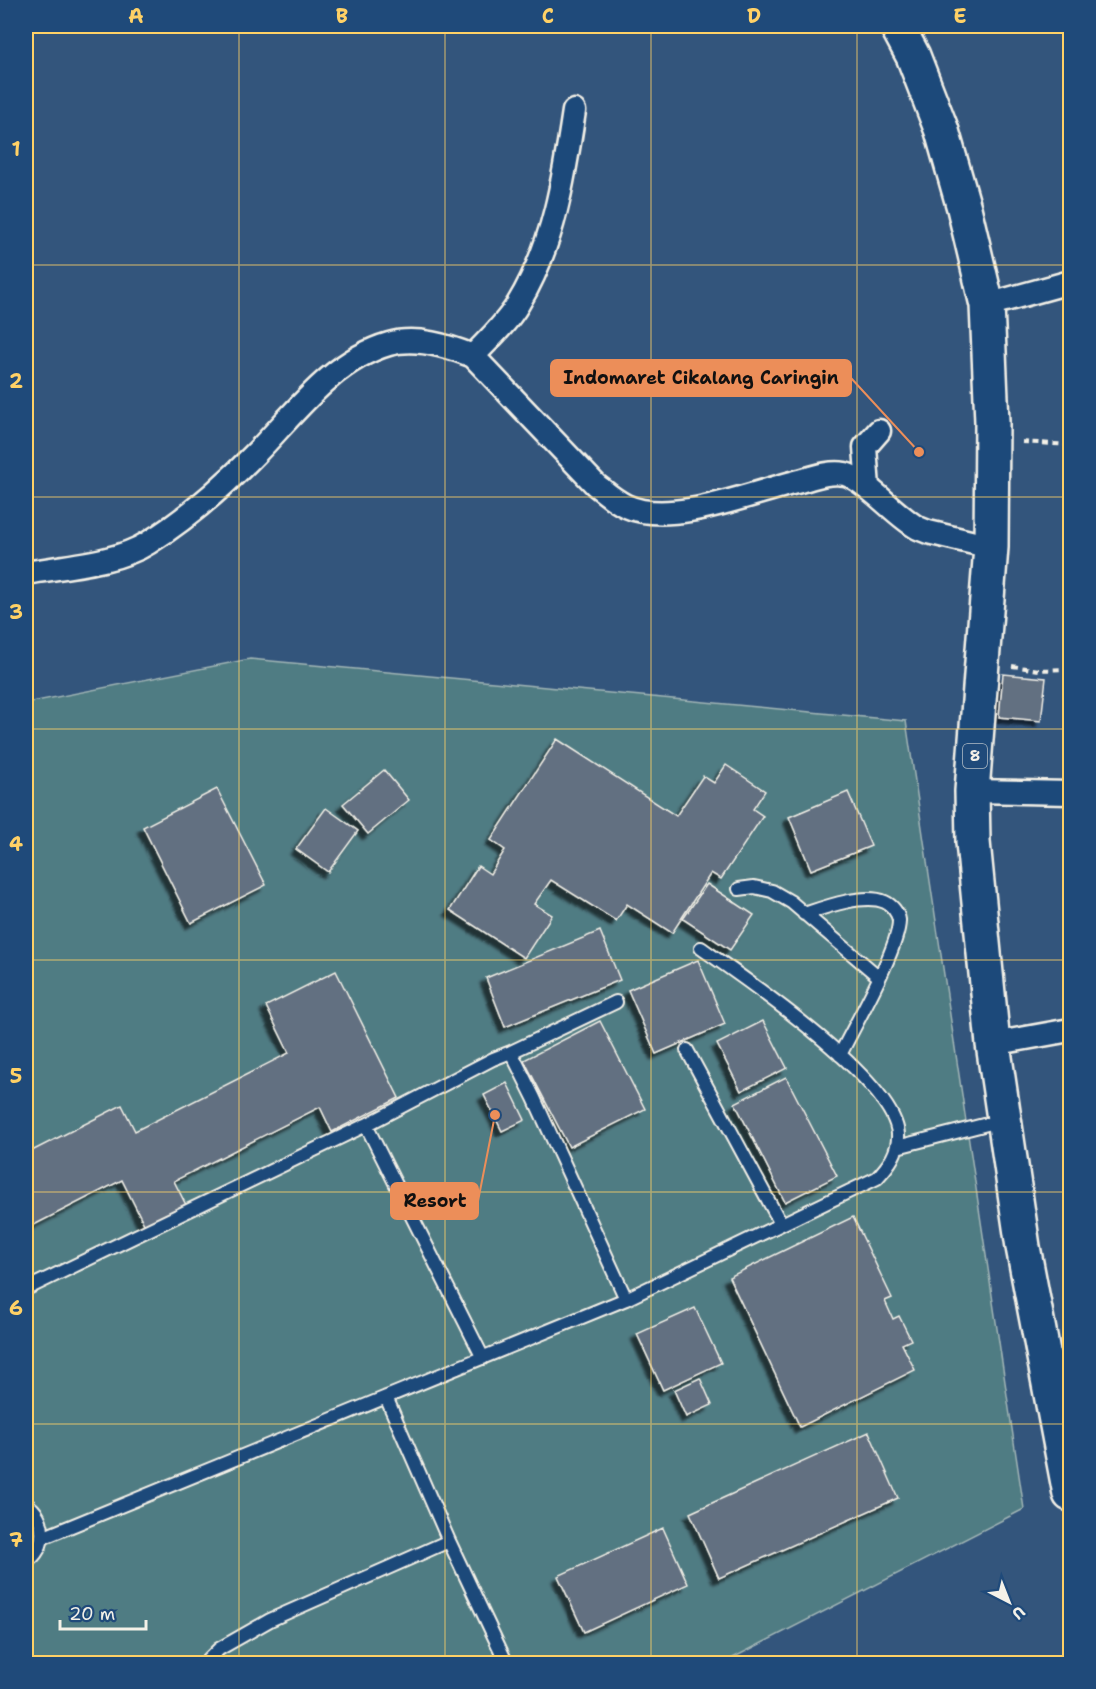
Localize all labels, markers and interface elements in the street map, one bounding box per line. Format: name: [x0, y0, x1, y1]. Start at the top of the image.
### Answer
text: A: [128, 3, 144, 29]
text: B: [336, 3, 348, 29]
text: C: [542, 3, 554, 29]
text: D: [747, 3, 761, 29]
text: E: [953, 3, 967, 29]
text: 1: [11, 136, 21, 162]
callout: Indomaret Cikalang Caringin: [551, 360, 851, 396]
text: Indomaret Cikalang Caringin: [563, 366, 839, 390]
text: 2: [9, 368, 23, 394]
text: 3: [9, 599, 23, 625]
road number: 8: [963, 744, 987, 768]
text: 4: [9, 831, 23, 857]
text: 5: [10, 1063, 22, 1089]
callout: Resort: [391, 1183, 478, 1219]
text: Resort: [403, 1189, 467, 1213]
text: 6: [9, 1295, 23, 1321]
text: 7: [9, 1527, 23, 1553]
north arrow: [979, 1572, 1039, 1632]
scale bar: [60, 1593, 146, 1631]
text: U: [1008, 1601, 1030, 1624]
text: 20 m: [69, 1602, 115, 1626]

